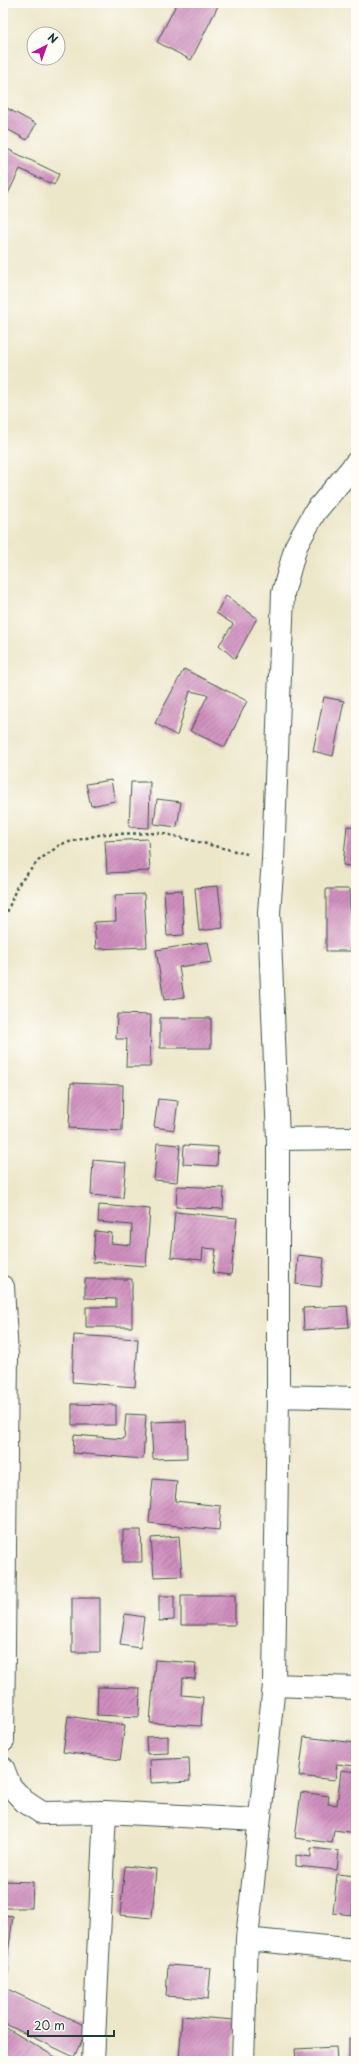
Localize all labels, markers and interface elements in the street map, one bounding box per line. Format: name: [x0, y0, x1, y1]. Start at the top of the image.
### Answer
north arrow: [26, 26, 66, 66]
text: N: [44, 29, 62, 48]
scale bar: [28, 2012, 114, 2038]
text: 20 m: [34, 2016, 65, 2034]

